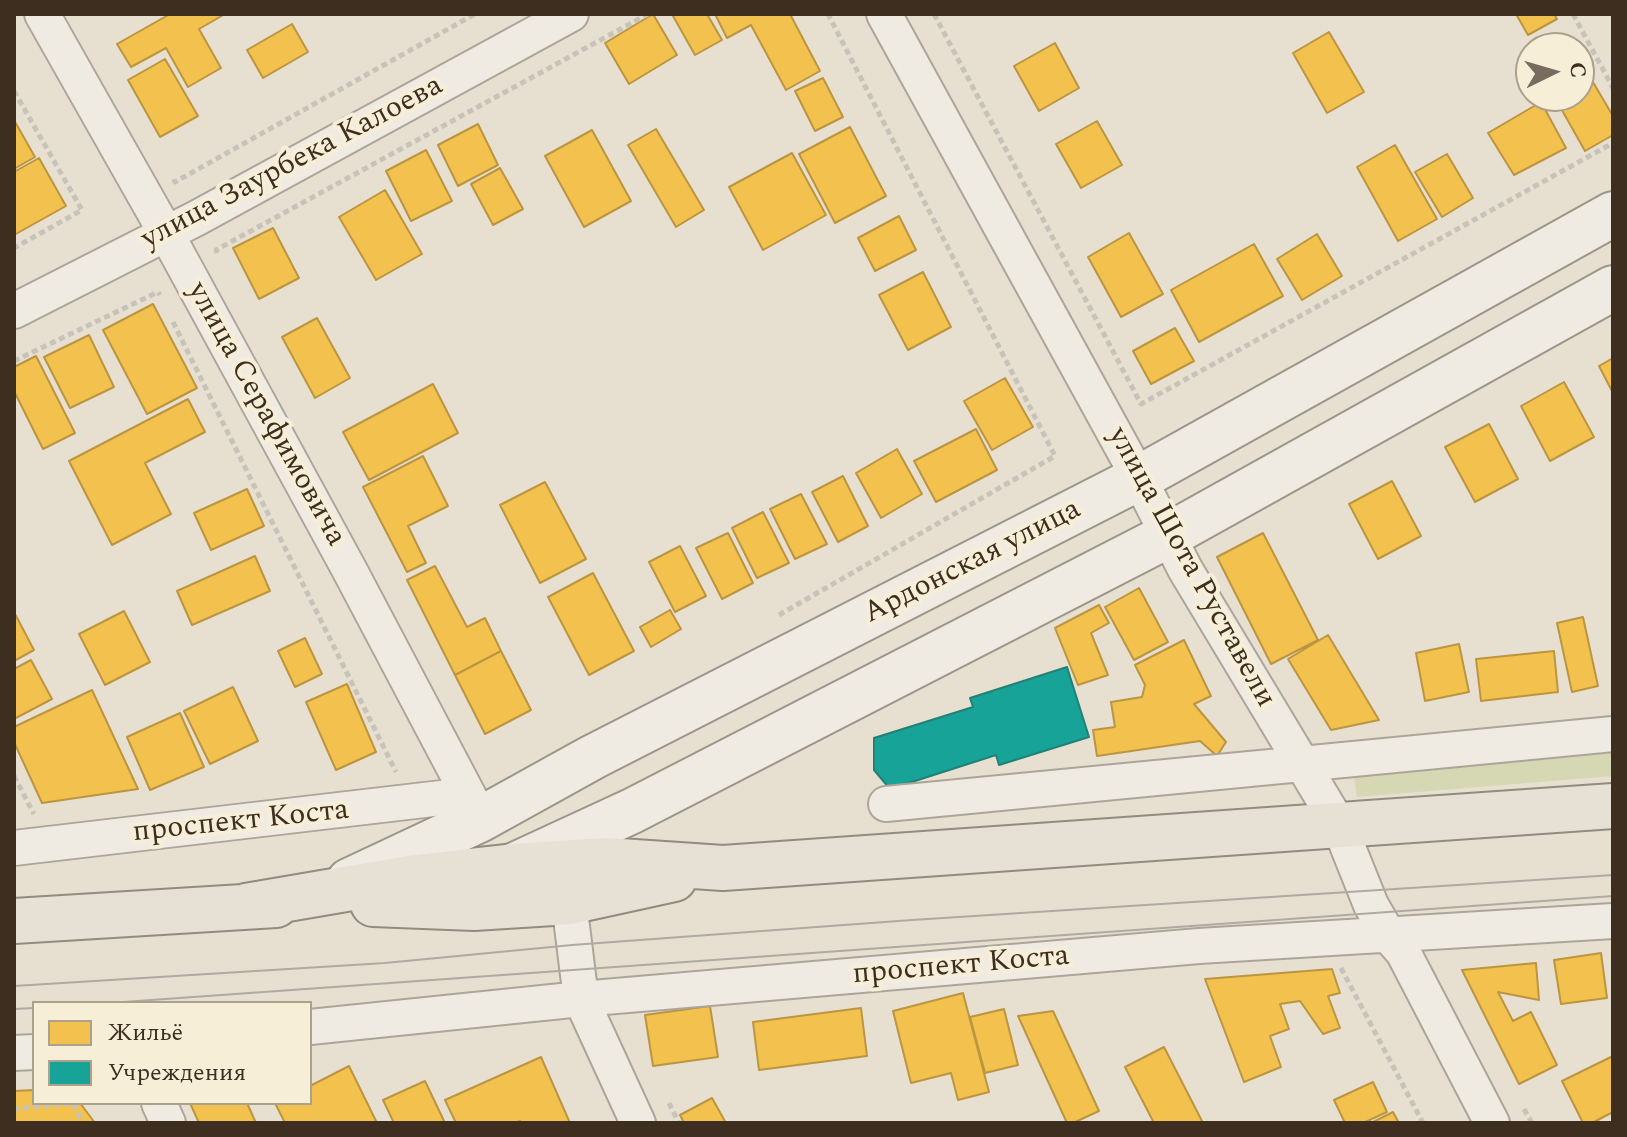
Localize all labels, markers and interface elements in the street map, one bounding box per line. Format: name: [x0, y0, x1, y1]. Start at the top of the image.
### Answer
north arrow: [1515, 32, 1595, 112]
text: С: [1560, 61, 1595, 79]
street label: улица Заурбека Калоева: [136, 69, 450, 259]
street label: улица Серафимовича: [177, 277, 353, 553]
street label: улица Шота Руставели: [1098, 422, 1282, 714]
street label: Ардонская улица: [858, 493, 1088, 633]
street label: проспект Коста: [131, 794, 351, 852]
street label: проспект Коста: [851, 940, 1071, 994]
legend: [32, 1001, 312, 1105]
text: Жильё: [108, 1015, 183, 1051]
text: Учреждения: [108, 1055, 246, 1091]

